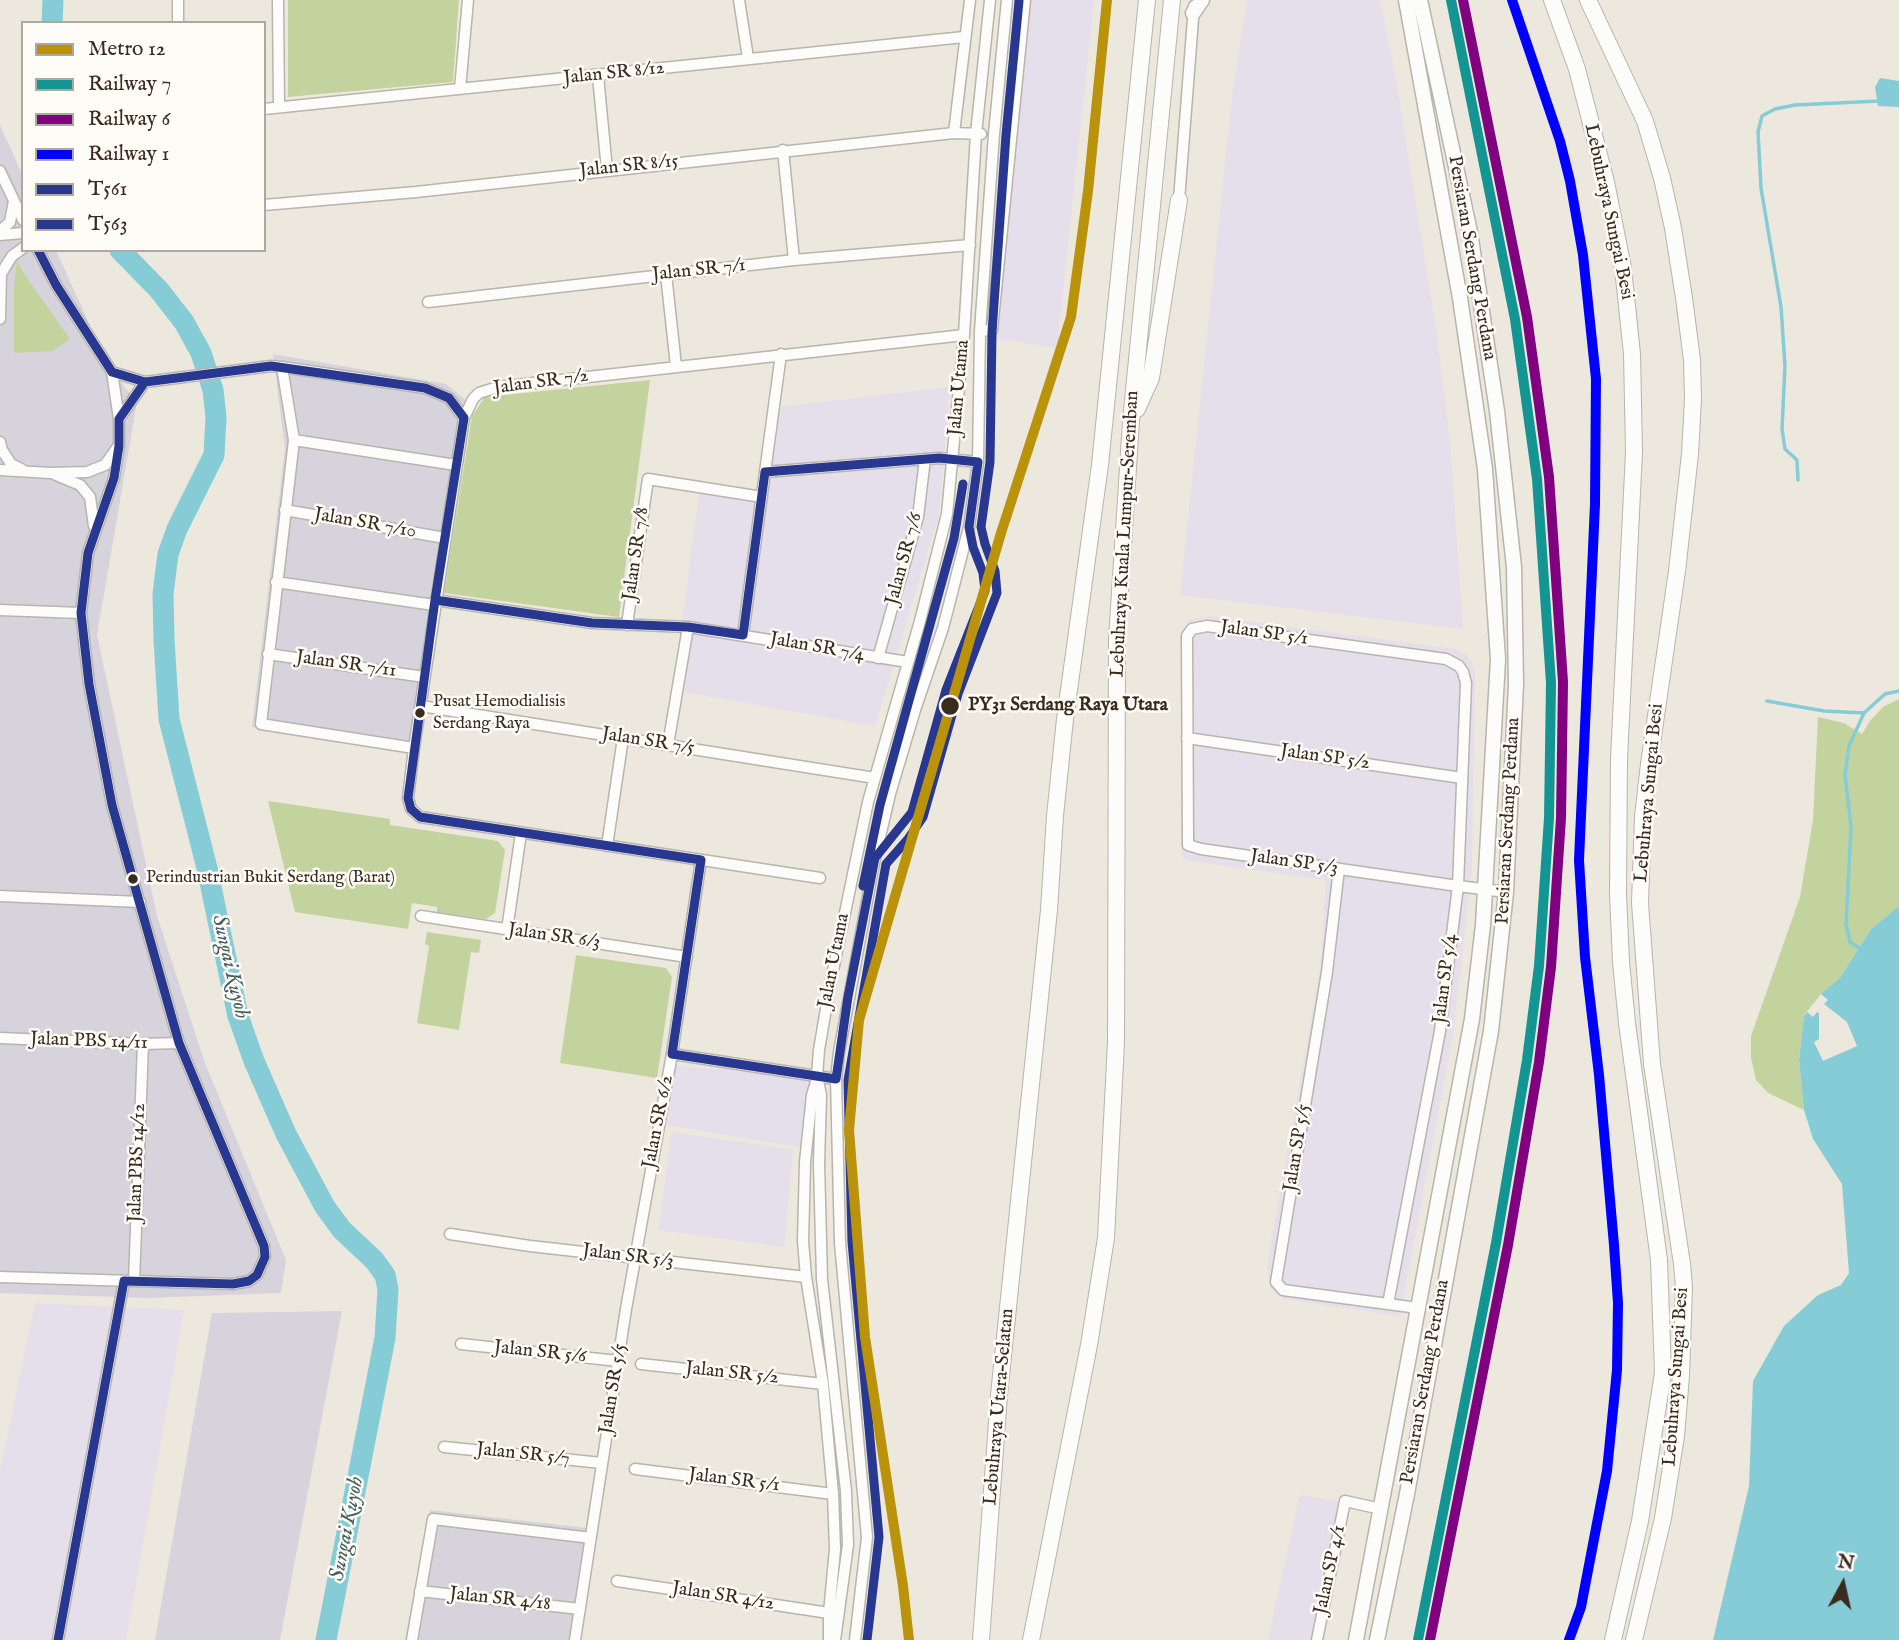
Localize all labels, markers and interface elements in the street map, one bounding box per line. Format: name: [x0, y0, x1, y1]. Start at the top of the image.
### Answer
legend: [21, 21, 266, 252]
text: Metro 12: [88, 36, 166, 63]
street label: Jalan SR 8/12: [562, 57, 666, 91]
text: Railway 7: [88, 71, 171, 98]
text: Railway 6: [88, 106, 170, 133]
street label: Lebuhraya Sungai Besi: [1578, 122, 1638, 302]
text: Railway 1: [88, 141, 169, 168]
street label: Jalan SR 8/15: [578, 150, 680, 184]
street label: Persiaran Serdang Perdana: [1442, 154, 1500, 362]
text: T561: [88, 176, 127, 203]
text: T563: [88, 211, 128, 238]
street label: Jalan SR 7/1: [651, 255, 747, 287]
street label: Jalan Utama: [944, 339, 976, 437]
street label: Jalan SR 7/2: [492, 365, 590, 401]
street label: Lebuhraya Kuala Lumpur–Seremban: [1107, 390, 1145, 678]
street label: Jalan SR 7/10: [312, 504, 418, 544]
street label: Jalan SR 7/8: [619, 506, 655, 602]
street label: Jalan SR 7/6: [882, 510, 928, 608]
street label: Jalan SP 5/1: [1219, 617, 1309, 651]
street label: Jalan SR 7/4: [768, 628, 866, 668]
street label: Jalan SR 7/11: [294, 647, 398, 683]
place label: Pusat Hemodialisis Serdang Raya: [433, 693, 566, 733]
marker: PY31 Serdang Raya Utara: [939, 695, 961, 717]
place label: PY31 Serdang Raya Utara: [968, 695, 1168, 717]
street label: Lebuhraya Sungai Besi: [1631, 703, 1669, 883]
marker: Pusat Hemodialisis Serdang Raya: [413, 706, 427, 720]
street label: Persiaran Serdang Perdana: [1492, 717, 1526, 925]
street label: Jalan SR 7/5: [600, 723, 696, 761]
street label: Jalan SP 5/2: [1279, 740, 1371, 776]
street label: Jalan SP 5/3: [1249, 846, 1339, 880]
place label: Perindustrian Bukit Serdang (Barat): [146, 869, 395, 889]
marker: Perindustrian Bukit Serdang (Barat): [126, 872, 140, 886]
street label: Jalan Utama: [815, 912, 855, 1010]
water label: Sungai Kuyoh: [205, 913, 253, 1021]
street label: Jalan SR 6/3: [506, 919, 602, 955]
street label: Jalan SP 5/4: [1429, 933, 1463, 1025]
street label: Jalan PBS 14/11: [30, 1029, 148, 1055]
street label: Jalan SR 6/2: [639, 1073, 679, 1171]
street label: Jalan PBS 14/12: [125, 1103, 151, 1223]
street label: Jalan SP 5/5: [1280, 1103, 1316, 1193]
street label: Jalan SR 5/3: [581, 1240, 675, 1274]
street label: Persiaran Serdang Perdana: [1397, 1278, 1455, 1486]
street label: Lebuhraya Sungai Besi: [1659, 1287, 1695, 1467]
street label: Lebuhraya Utara–Selatan: [980, 1308, 1020, 1506]
street label: Jalan SR 5/6: [493, 1337, 587, 1369]
street label: Jalan SR 5/5: [596, 1342, 632, 1436]
street label: Jalan SR 5/2: [684, 1358, 780, 1390]
street label: Jalan SR 5/7: [475, 1439, 571, 1471]
street label: Jalan SR 5/1: [687, 1464, 781, 1498]
water label: Sungai Kuyoh: [326, 1475, 370, 1583]
street label: Jalan SP 4/1: [1310, 1523, 1352, 1617]
north arrow: [1808, 1549, 1878, 1619]
text: N: [1836, 1550, 1856, 1576]
street label: Jalan SR 4/12: [670, 1578, 776, 1616]
street label: Jalan SR 4/18: [448, 1583, 552, 1617]

